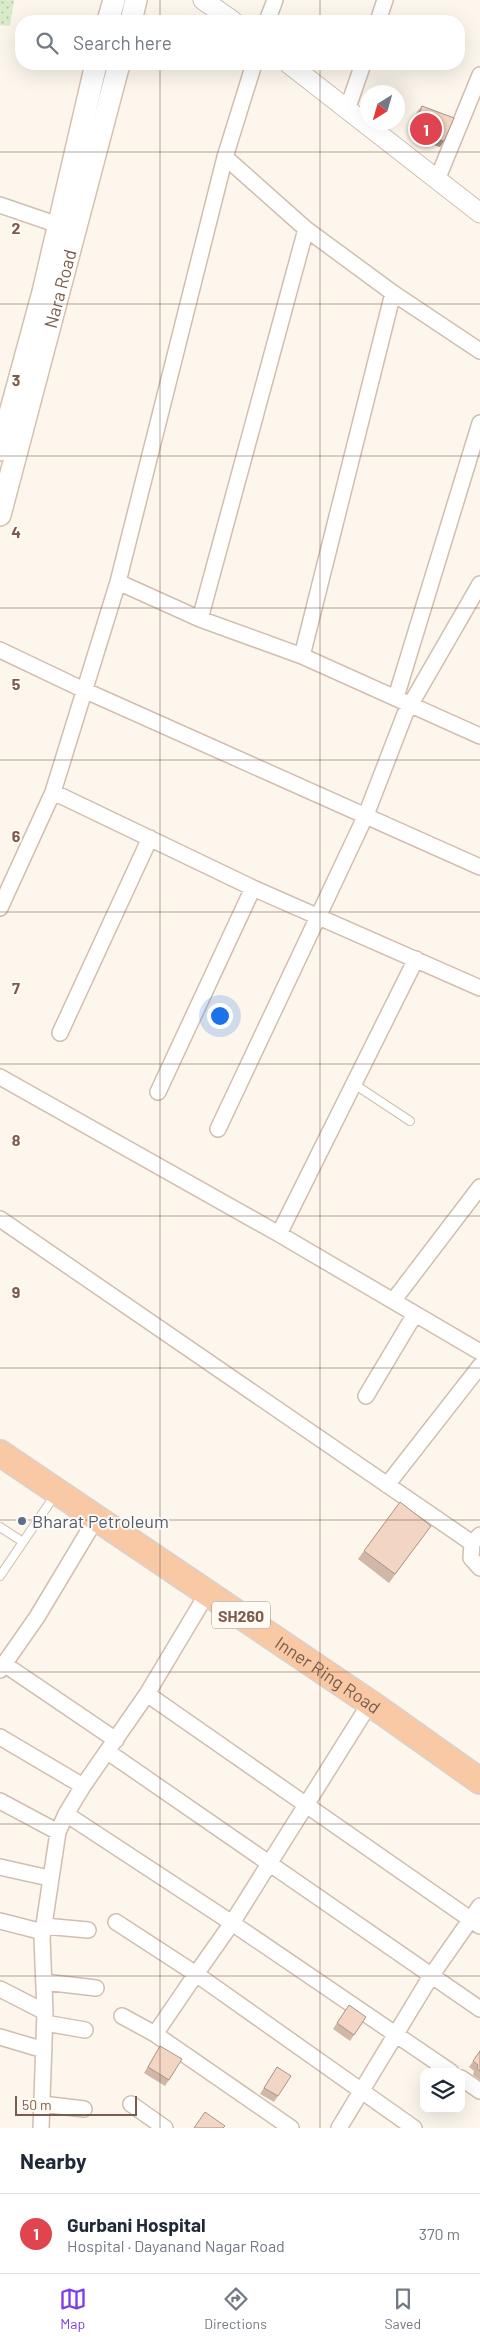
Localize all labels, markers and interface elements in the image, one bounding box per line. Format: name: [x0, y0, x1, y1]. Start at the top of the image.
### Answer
search box: [15, 15, 465, 70]
icon: search: [33, 29, 61, 57]
text: Search here: [73, 31, 172, 54]
north arrow: [360, 85, 405, 130]
pin: 1: [410, 110, 442, 148]
text: 2: [12, 218, 21, 237]
street label: Nara Road: [39, 247, 81, 330]
text: 3: [12, 370, 20, 389]
text: 4: [11, 522, 21, 541]
text: 5: [12, 674, 21, 693]
text: 6: [12, 826, 21, 845]
text: 7: [12, 978, 20, 997]
your location: [207, 1003, 233, 1029]
text: 8: [12, 1130, 21, 1149]
text: 9: [12, 1282, 20, 1301]
place label: Bharat Petroleum: [32, 1510, 169, 1532]
marker: Bharat Petroleum: [16, 1515, 28, 1527]
road number: SH260: [212, 1602, 270, 1628]
street label: Inner Ring Road: [271, 1631, 385, 1718]
map controls: [420, 2068, 465, 2113]
button: layers: [420, 2068, 465, 2113]
scale bar: [15, 2093, 138, 2116]
text: 50 m: [22, 2096, 51, 2113]
text: Nearby: [20, 2148, 86, 2173]
text: Gurbani Hospital: [67, 2213, 206, 2236]
text: 1: [33, 2224, 39, 2243]
text: 370 m: [419, 2224, 460, 2243]
text: Hospital · Dayanand Nagar Road: [67, 2236, 285, 2255]
tab: Map: [59, 2285, 87, 2332]
tab: Directions: [204, 2285, 267, 2332]
tab: Saved: [384, 2285, 421, 2332]

